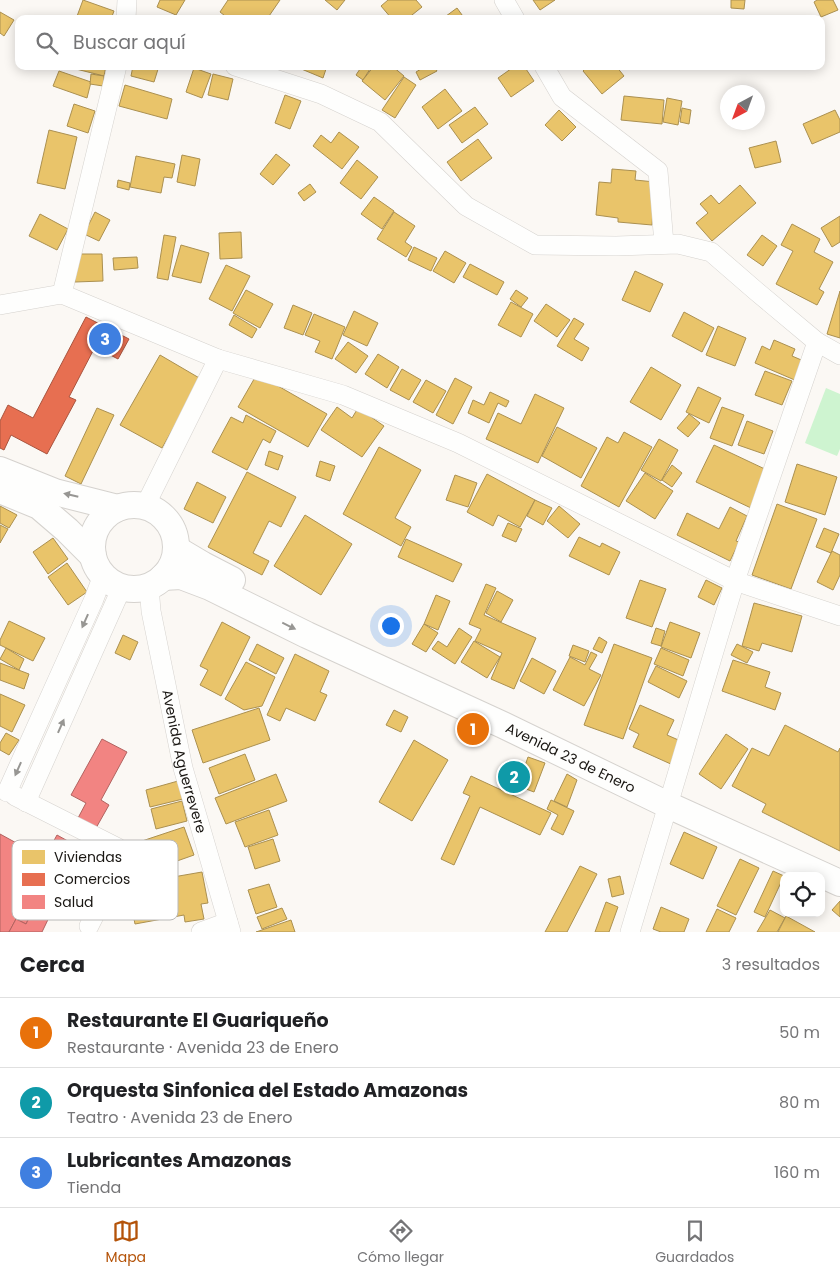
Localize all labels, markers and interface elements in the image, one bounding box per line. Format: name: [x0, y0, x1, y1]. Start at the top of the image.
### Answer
search box: [15, 15, 825, 70]
icon: search: [33, 29, 61, 57]
text: Buscar aquí: [73, 29, 186, 56]
north arrow: [720, 85, 765, 130]
pin: 3: [89, 320, 121, 358]
one-way arrow: [62, 491, 78, 499]
your location: [378, 613, 404, 639]
one-way arrow: [80, 614, 88, 628]
one-way arrow: [281, 622, 296, 630]
street label: Avenida Aguerrevere: [157, 688, 212, 836]
pin: 1: [457, 710, 489, 748]
one-way arrow: [57, 719, 65, 733]
street label: Avenida 23 de Enero: [503, 719, 637, 797]
pin: 2: [498, 758, 530, 796]
one-way arrow: [13, 762, 21, 776]
legend: [12, 840, 178, 920]
text: Viviendas: [54, 847, 122, 867]
text: Comercios: [54, 869, 130, 889]
map controls: [780, 872, 825, 917]
button: locate: [780, 872, 825, 917]
text: Salud: [54, 892, 94, 912]
text: Cerca: [20, 950, 85, 979]
text: 3 resultados: [722, 953, 820, 976]
text: Restaurante El Guariqueño: [67, 1007, 329, 1034]
text: 1: [33, 1021, 39, 1044]
text: 50 m: [779, 1021, 820, 1044]
text: Restaurante · Avenida 23 de Enero: [67, 1036, 339, 1059]
text: Orquesta Sinfonica del Estado Amazonas: [67, 1077, 468, 1104]
text: 2: [31, 1091, 41, 1114]
text: 80 m: [779, 1091, 820, 1114]
text: Teatro · Avenida 23 de Enero: [67, 1106, 293, 1129]
text: Lubricantes Amazonas: [67, 1147, 292, 1174]
text: 3: [31, 1161, 41, 1184]
text: 160 m: [774, 1161, 820, 1184]
text: Tienda: [67, 1176, 121, 1199]
tab: Mapa: [106, 1217, 146, 1268]
tab: Cómo llegar: [357, 1217, 444, 1268]
tab: Guardados: [655, 1217, 734, 1268]

